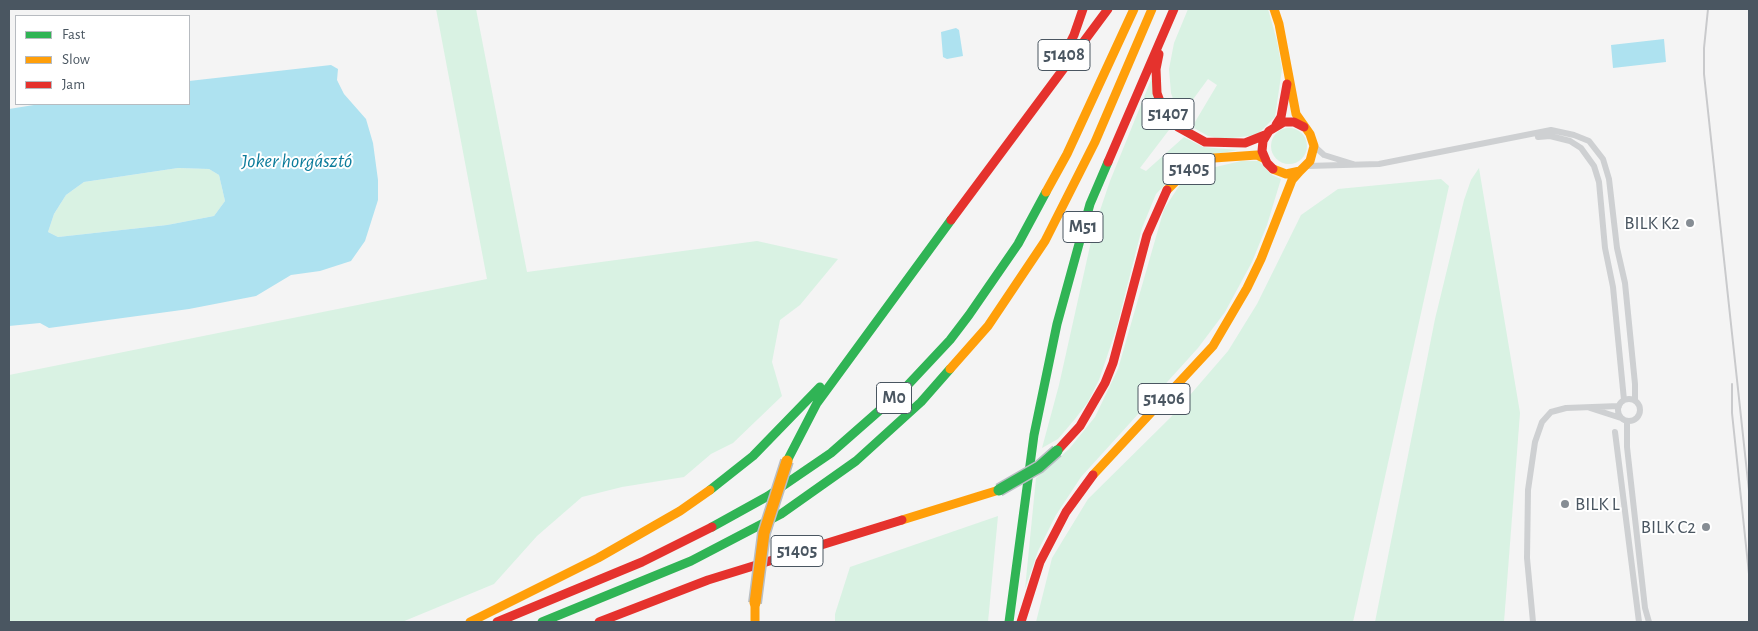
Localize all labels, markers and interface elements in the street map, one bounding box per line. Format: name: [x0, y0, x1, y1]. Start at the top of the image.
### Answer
legend: [15, 15, 190, 105]
text: Fast: [62, 27, 85, 42]
road number: 51408: [1038, 40, 1090, 70]
text: Slow: [62, 52, 90, 67]
text: Jam: [62, 77, 85, 92]
road number: 51407: [1142, 98, 1194, 130]
water label: Joker horgásztó: [242, 149, 352, 173]
road number: 51405: [1163, 153, 1215, 184]
road number: M51: [1063, 212, 1103, 242]
place label: BILK K2: [1624, 212, 1680, 234]
marker: BILK K2: [1684, 217, 1696, 229]
road number: M0: [876, 382, 912, 413]
road number: 51406: [1138, 384, 1190, 414]
place label: BILK L: [1575, 493, 1620, 515]
marker: BILK L: [1559, 498, 1571, 510]
place label: BILK C2: [1641, 516, 1696, 538]
marker: BILK C2: [1700, 521, 1712, 533]
road number: 51405: [771, 536, 823, 566]

